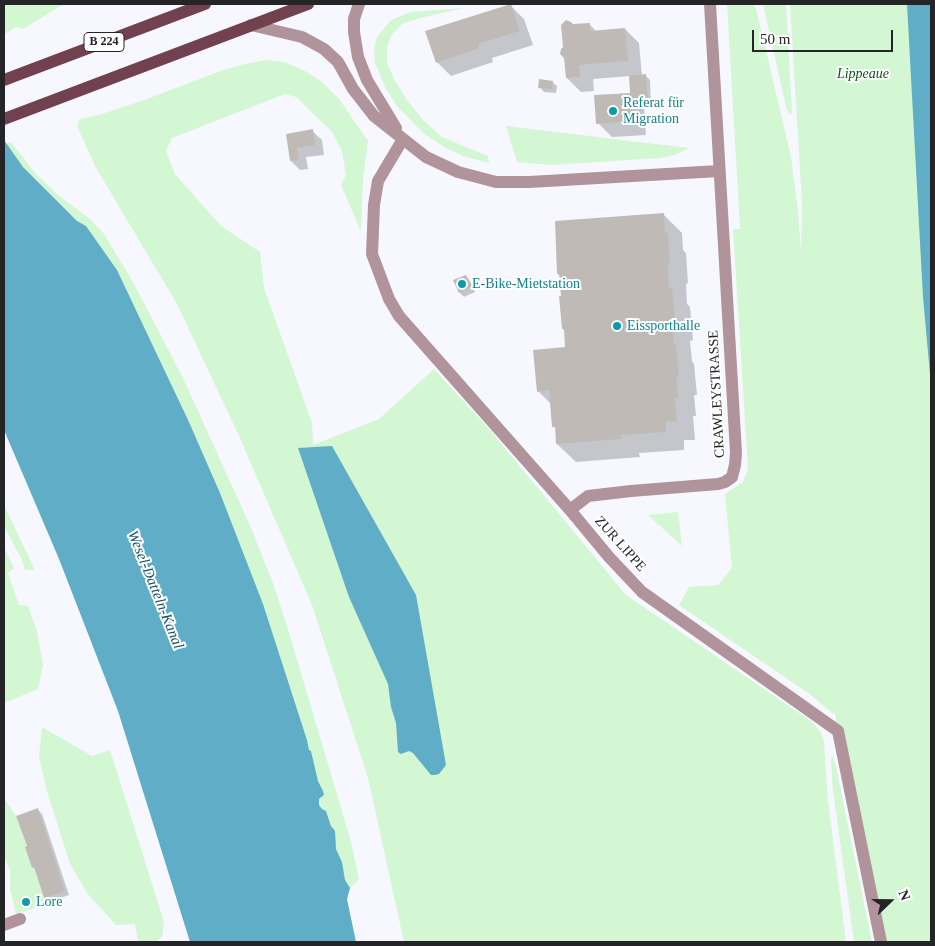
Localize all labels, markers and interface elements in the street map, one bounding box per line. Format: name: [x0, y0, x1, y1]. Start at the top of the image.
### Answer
scale bar: [755, 20, 896, 52]
text: 50 m: [760, 31, 790, 47]
road number: B 224: [84, 32, 124, 52]
park label: Lippeaue: [837, 66, 889, 82]
place label: Referat für Migration: [623, 95, 684, 128]
marker: Referat für Migration: [607, 105, 619, 117]
place label: E-Bike-Mietstation: [472, 276, 580, 292]
marker: E-Bike-Mietstation: [456, 278, 468, 290]
place label: Eissporthalle: [627, 318, 700, 334]
marker: Eissporthalle: [611, 320, 623, 332]
street label: CRAWLEYSTRASSE: [705, 330, 729, 458]
street label: ZUR LIPPE: [591, 513, 649, 575]
water label: Wesel-Datteln-Kanal: [123, 528, 187, 652]
north arrow: [865, 876, 915, 926]
text: N: [896, 888, 913, 903]
place label: Lore: [36, 894, 62, 910]
marker: Lore: [20, 896, 32, 908]

